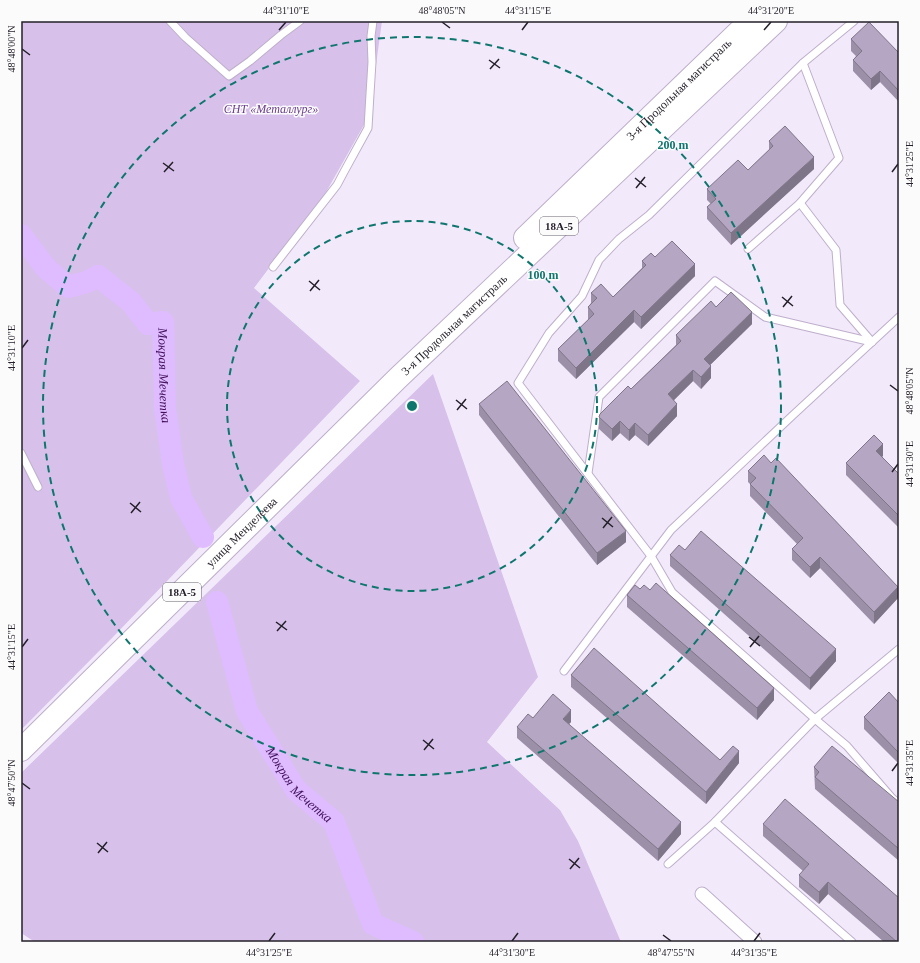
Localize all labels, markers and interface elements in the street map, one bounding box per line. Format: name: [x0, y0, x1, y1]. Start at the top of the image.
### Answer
text: 44°31'10"E: [263, 5, 309, 16]
text: 48°48'05"N: [418, 5, 466, 16]
text: 44°31'15"E: [505, 5, 551, 16]
text: 44°31'20"E: [748, 5, 794, 16]
text: 48°48'00"N: [6, 25, 17, 73]
street label: 3-я Продольная магистраль: [624, 35, 735, 143]
park label: СНТ «Металлург»: [224, 102, 318, 116]
text: 200 m: [658, 138, 689, 152]
text: 44°31'25"E: [904, 141, 915, 187]
road number: 18А-5: [540, 217, 578, 235]
text: 100 m: [528, 268, 559, 282]
street label: 3-я Продольная магистраль: [398, 271, 510, 378]
text: 44°31'10"E: [6, 325, 17, 371]
water label: Мокрая Мечетка: [156, 327, 175, 424]
text: 48°48'05"N: [904, 367, 915, 415]
centre of rings: [405, 399, 419, 413]
text: 44°31'30"E: [904, 441, 915, 487]
street label: улица Менделеева: [203, 494, 280, 570]
road number: 18А-5: [163, 583, 201, 601]
text: 44°31'15"E: [6, 624, 17, 670]
text: 44°31'35"E: [904, 740, 915, 786]
water label: Мокрая Мечетка: [263, 743, 336, 825]
text: 48°47'50"N: [6, 759, 17, 807]
text: 44°31'25"E: [246, 947, 292, 958]
text: 44°31'30"E: [489, 947, 535, 958]
text: 48°47'55"N: [647, 947, 695, 958]
text: 44°31'35"E: [731, 947, 777, 958]

